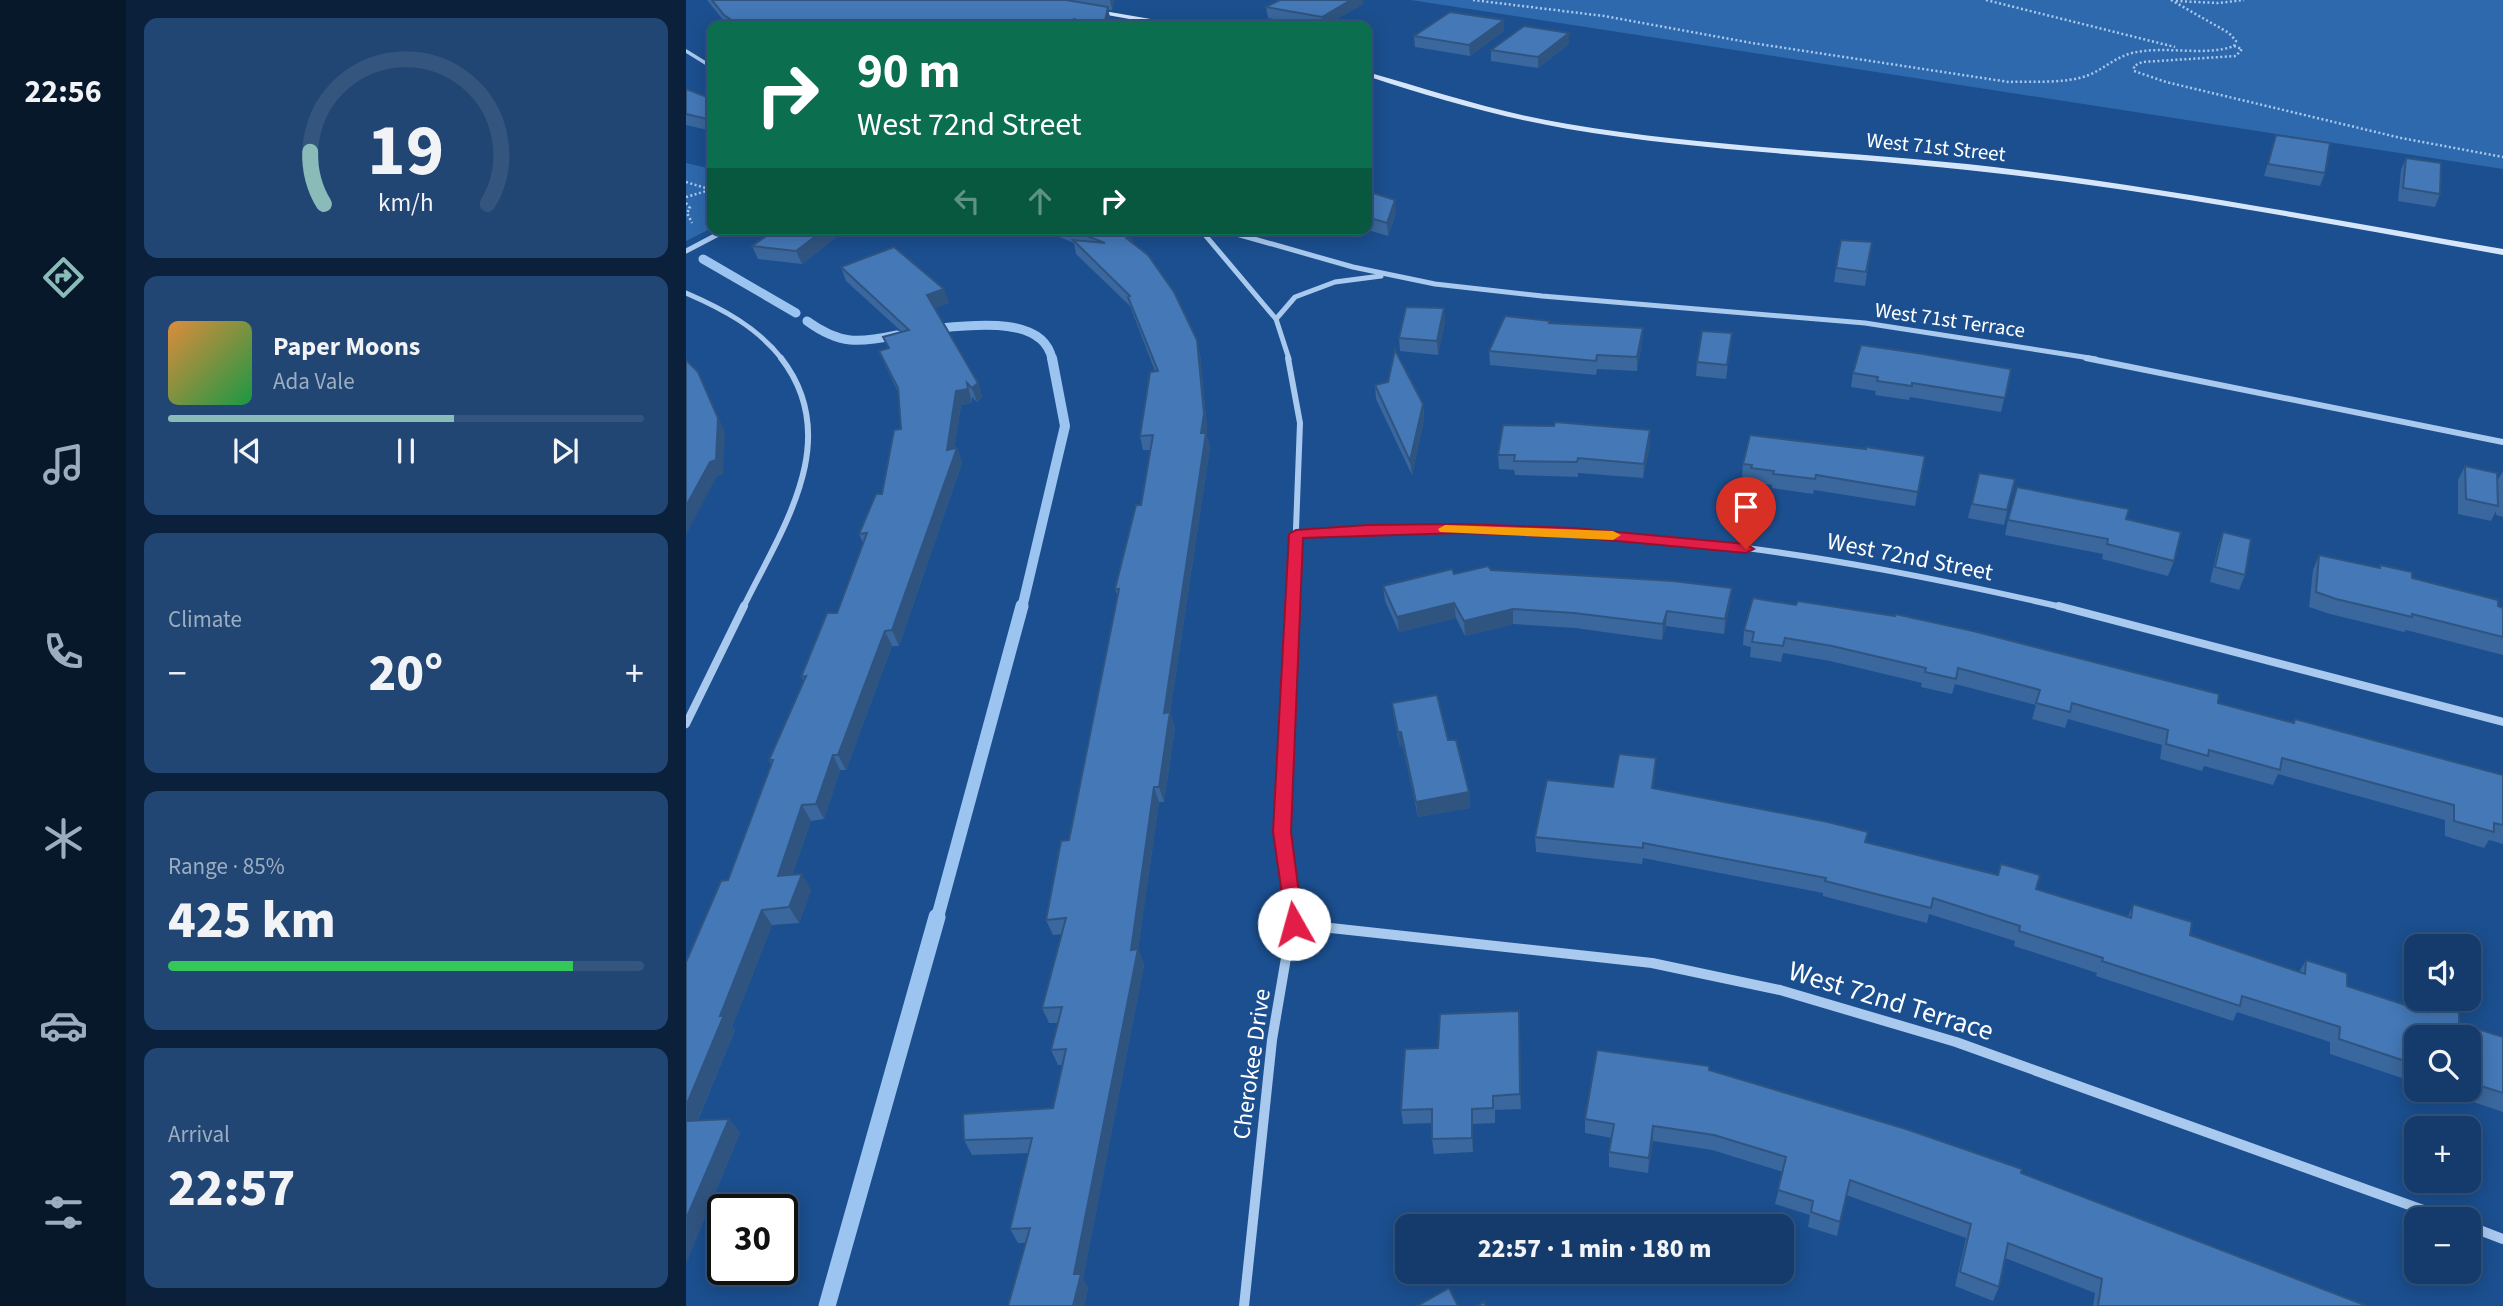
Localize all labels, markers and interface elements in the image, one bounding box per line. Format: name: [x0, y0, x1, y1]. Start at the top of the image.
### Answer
text: 90 m: [857, 37, 961, 107]
icon: right: [742, 49, 833, 140]
text: 22:56: [24, 69, 102, 115]
text: 19: [368, 99, 444, 203]
text: West 72nd Street: [857, 102, 1082, 148]
street label: West 71st Street: [1865, 125, 2007, 169]
icon: left: [948, 182, 986, 220]
icon: ahead: [1021, 182, 1059, 220]
icon: right: [1094, 182, 1132, 220]
text: km/h: [378, 185, 434, 221]
icon: directions: [39, 253, 88, 302]
street label: West 71st Terrace: [1873, 295, 2027, 345]
text: Paper Moons: [273, 328, 420, 365]
text: Ada Vale: [273, 365, 355, 398]
icon: previous: [228, 432, 266, 470]
icon: pause: [387, 432, 425, 470]
icon: next: [546, 432, 584, 470]
icon: music: [39, 440, 88, 489]
pin: [1716, 477, 1776, 549]
icon: arrive: [1727, 488, 1765, 526]
street label: West 72nd Street: [1824, 524, 1996, 590]
text: Climate: [168, 603, 242, 636]
icon: phone: [39, 627, 88, 676]
text: 20°: [369, 637, 443, 711]
text: −: [168, 647, 187, 701]
text: +: [625, 647, 644, 701]
icon: climate: [39, 814, 88, 863]
text: Range · 85%: [168, 850, 285, 883]
text: 425 km: [168, 884, 336, 958]
position arrow: [1257, 887, 1331, 961]
map controls: [2404, 934, 2481, 1284]
button: sound: [2404, 934, 2481, 1011]
street label: West 72nd Terrace: [1784, 951, 1998, 1051]
street label: Cherokee Drive: [1224, 986, 1280, 1142]
icon: car: [39, 1001, 88, 1050]
button: search: [2404, 1025, 2481, 1102]
button: +: [2404, 1116, 2481, 1193]
text: Arrival: [168, 1118, 230, 1151]
text: 22:57: [168, 1152, 295, 1226]
icon: filters: [39, 1188, 88, 1237]
speed limit sign: 30: [707, 1194, 798, 1285]
button: −: [2404, 1207, 2481, 1284]
text: 22:57 · 1 min · 180 m: [1478, 1230, 1711, 1267]

